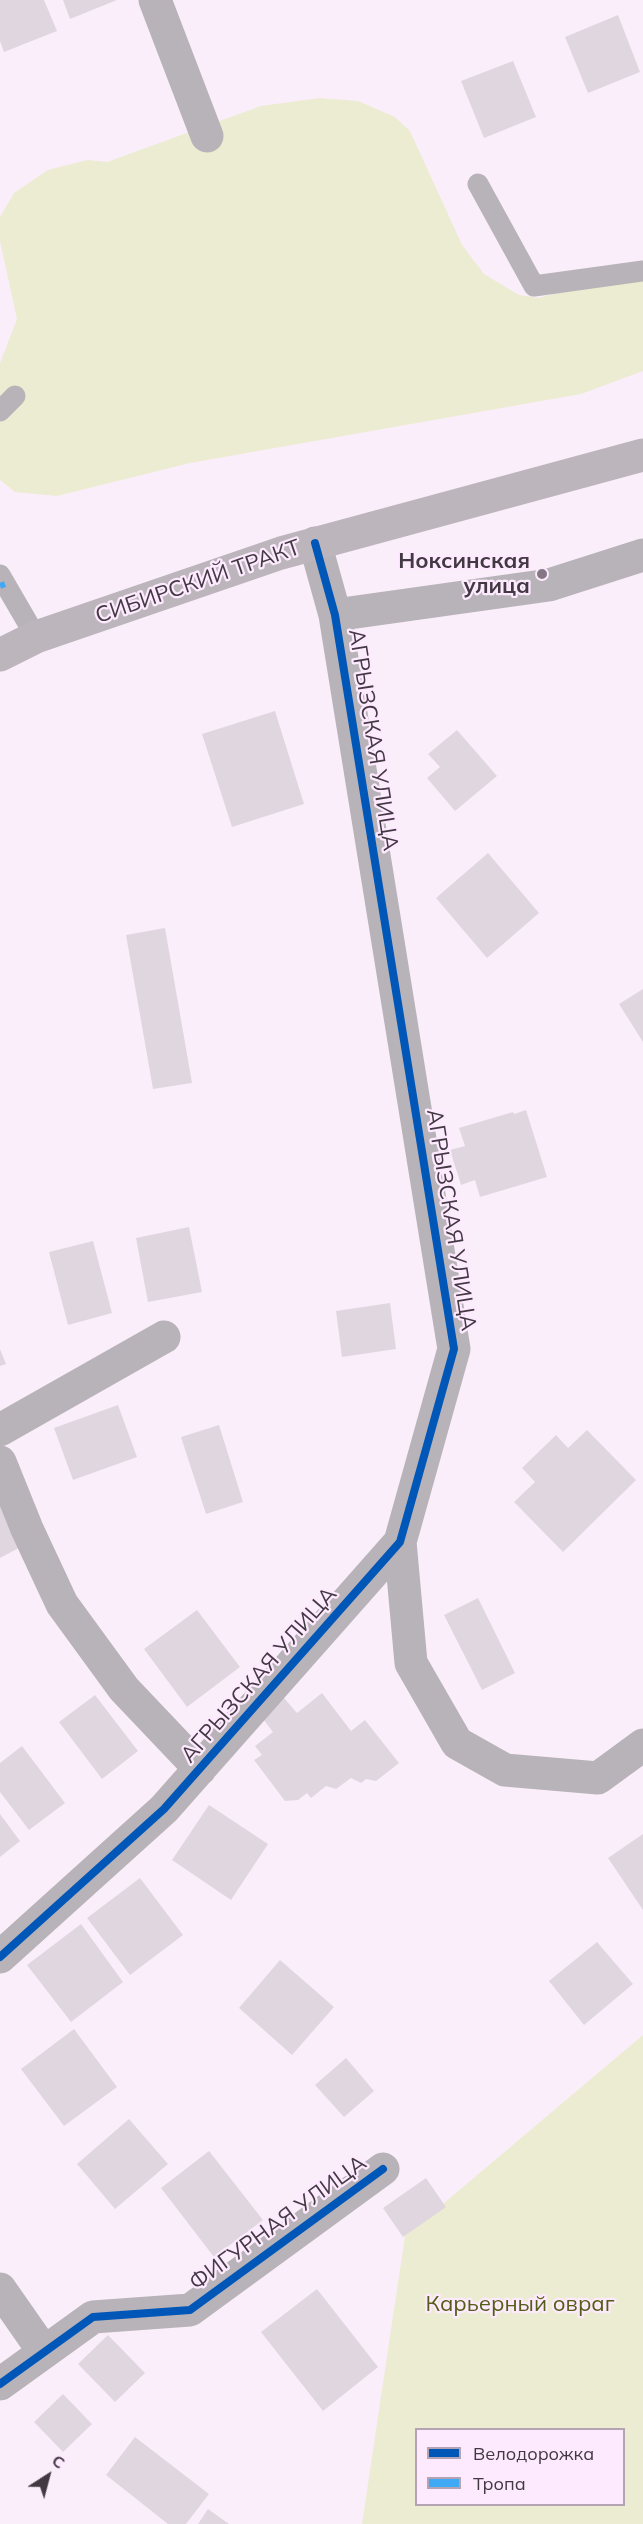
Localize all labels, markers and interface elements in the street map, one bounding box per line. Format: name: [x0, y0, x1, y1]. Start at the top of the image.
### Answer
street label: СИБИРСКИЙ ТРАКТ: [92, 535, 304, 629]
place label: Ноксинская улица: [398, 548, 530, 600]
marker: Ноксинская улица: [535, 567, 549, 581]
street label: АГРЫЗСКАЯ УЛИЦА: [342, 627, 404, 853]
street label: АГРЫЗСКАЯ УЛИЦА: [420, 1107, 482, 1333]
street label: АГРЫЗСКАЯ УЛИЦА: [176, 1582, 342, 1768]
street label: ФИГУРНАЯ УЛИЦА: [184, 2150, 372, 2296]
park label: Карьерный овраг: [425, 2291, 615, 2317]
legend: [415, 2428, 625, 2506]
text: Велодорожка: [473, 2442, 594, 2465]
north arrow: [18, 2446, 78, 2506]
text: С: [48, 2450, 69, 2473]
text: Тропа: [473, 2472, 526, 2495]

